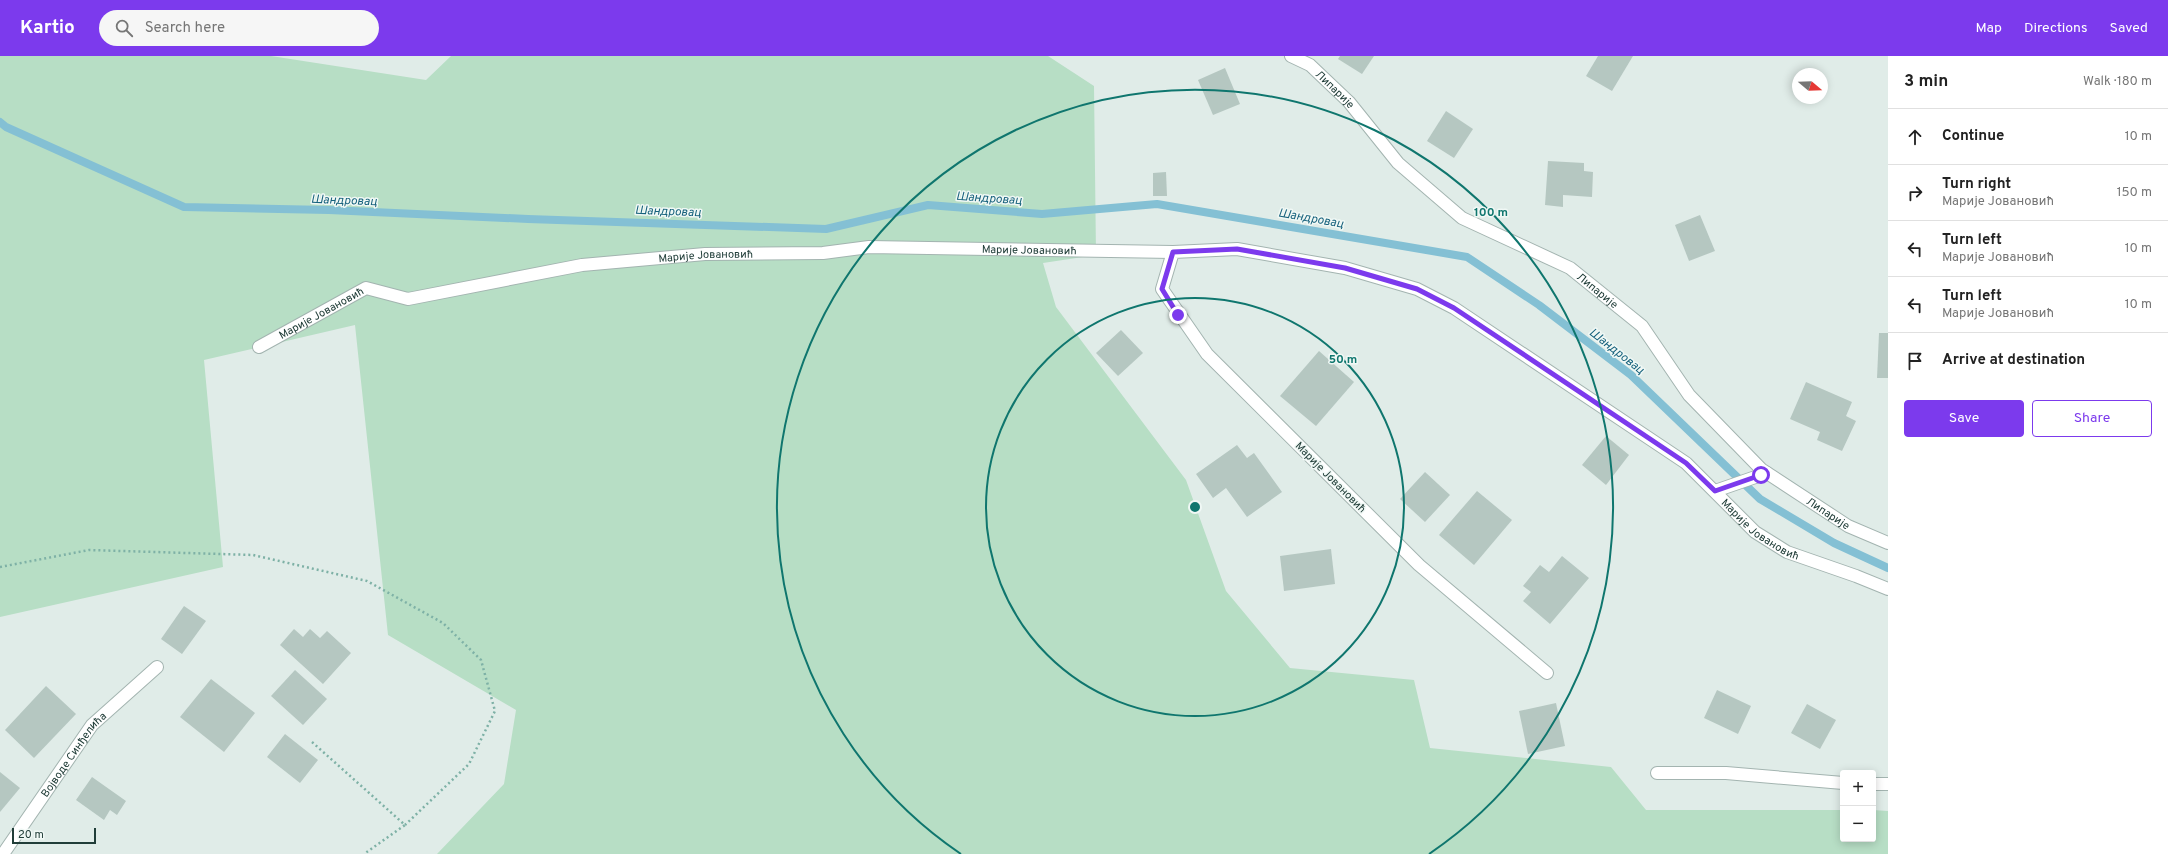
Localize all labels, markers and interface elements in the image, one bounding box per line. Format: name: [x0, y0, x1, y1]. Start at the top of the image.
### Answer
search box: [99, 10, 379, 46]
text: Kartio: [20, 16, 75, 40]
icon: search: [113, 17, 135, 39]
text: Search here: [145, 19, 225, 38]
text: Map: [1976, 20, 2002, 37]
text: Directions: [2024, 20, 2088, 37]
text: Saved: [2110, 20, 2148, 37]
street label: Липарије: [1312, 68, 1357, 112]
north arrow: [1792, 68, 1828, 104]
text: 3 min: [1904, 71, 1948, 93]
text: Walk · 180 m: [2083, 74, 2152, 90]
icon: ahead: [1904, 126, 1926, 148]
text: Continue: [1942, 127, 2004, 146]
text: 10 m: [2125, 129, 2152, 145]
text: Turn right: [1942, 175, 2011, 194]
icon: right: [1904, 182, 1926, 204]
text: 150 m: [2117, 185, 2152, 201]
water label: Шандровац: [955, 189, 1022, 209]
water label: Шандровац: [311, 192, 377, 210]
text: Марије Јовановић: [1942, 194, 2054, 210]
water label: Шандровац: [635, 203, 701, 221]
water label: Шандровац: [1277, 205, 1345, 233]
text: 100 m: [1474, 205, 1508, 221]
text: Turn left: [1942, 231, 2002, 250]
icon: left: [1904, 238, 1926, 260]
text: 10 m: [2125, 241, 2152, 257]
street label: Марије Јовановић: [982, 243, 1077, 258]
street label: Марије Јовановић: [658, 248, 753, 266]
text: Марије Јовановић: [1942, 250, 2054, 266]
street label: Липарије: [1574, 270, 1621, 312]
street label: Марије Јовановић: [277, 285, 367, 343]
text: Turn left: [1942, 287, 2002, 306]
icon: left: [1904, 294, 1926, 316]
text: 10 m: [2125, 297, 2152, 313]
route end: [1169, 306, 1187, 324]
text: Марије Јовановић: [1942, 306, 2054, 322]
water label: Шандровац: [1585, 325, 1647, 378]
icon: arrive: [1904, 350, 1926, 372]
text: Arrive at destination: [1942, 351, 2085, 370]
text: 50 m: [1329, 352, 1357, 368]
button: Save: [1904, 400, 2024, 437]
button: Share: [2032, 400, 2152, 437]
street label: Марије Јовановић: [1292, 439, 1369, 516]
route start: [1752, 466, 1770, 484]
street label: Липарије: [1803, 495, 1852, 533]
street label: Марије Јовановић: [1718, 496, 1801, 564]
centre of rings: [1188, 500, 1202, 514]
street label: Војводе Синђелића: [38, 709, 110, 800]
map controls: [1840, 770, 1876, 842]
button: +: [1840, 770, 1876, 806]
button: −: [1840, 806, 1876, 842]
scale bar: [12, 826, 96, 845]
text: 20 m: [18, 828, 44, 842]

